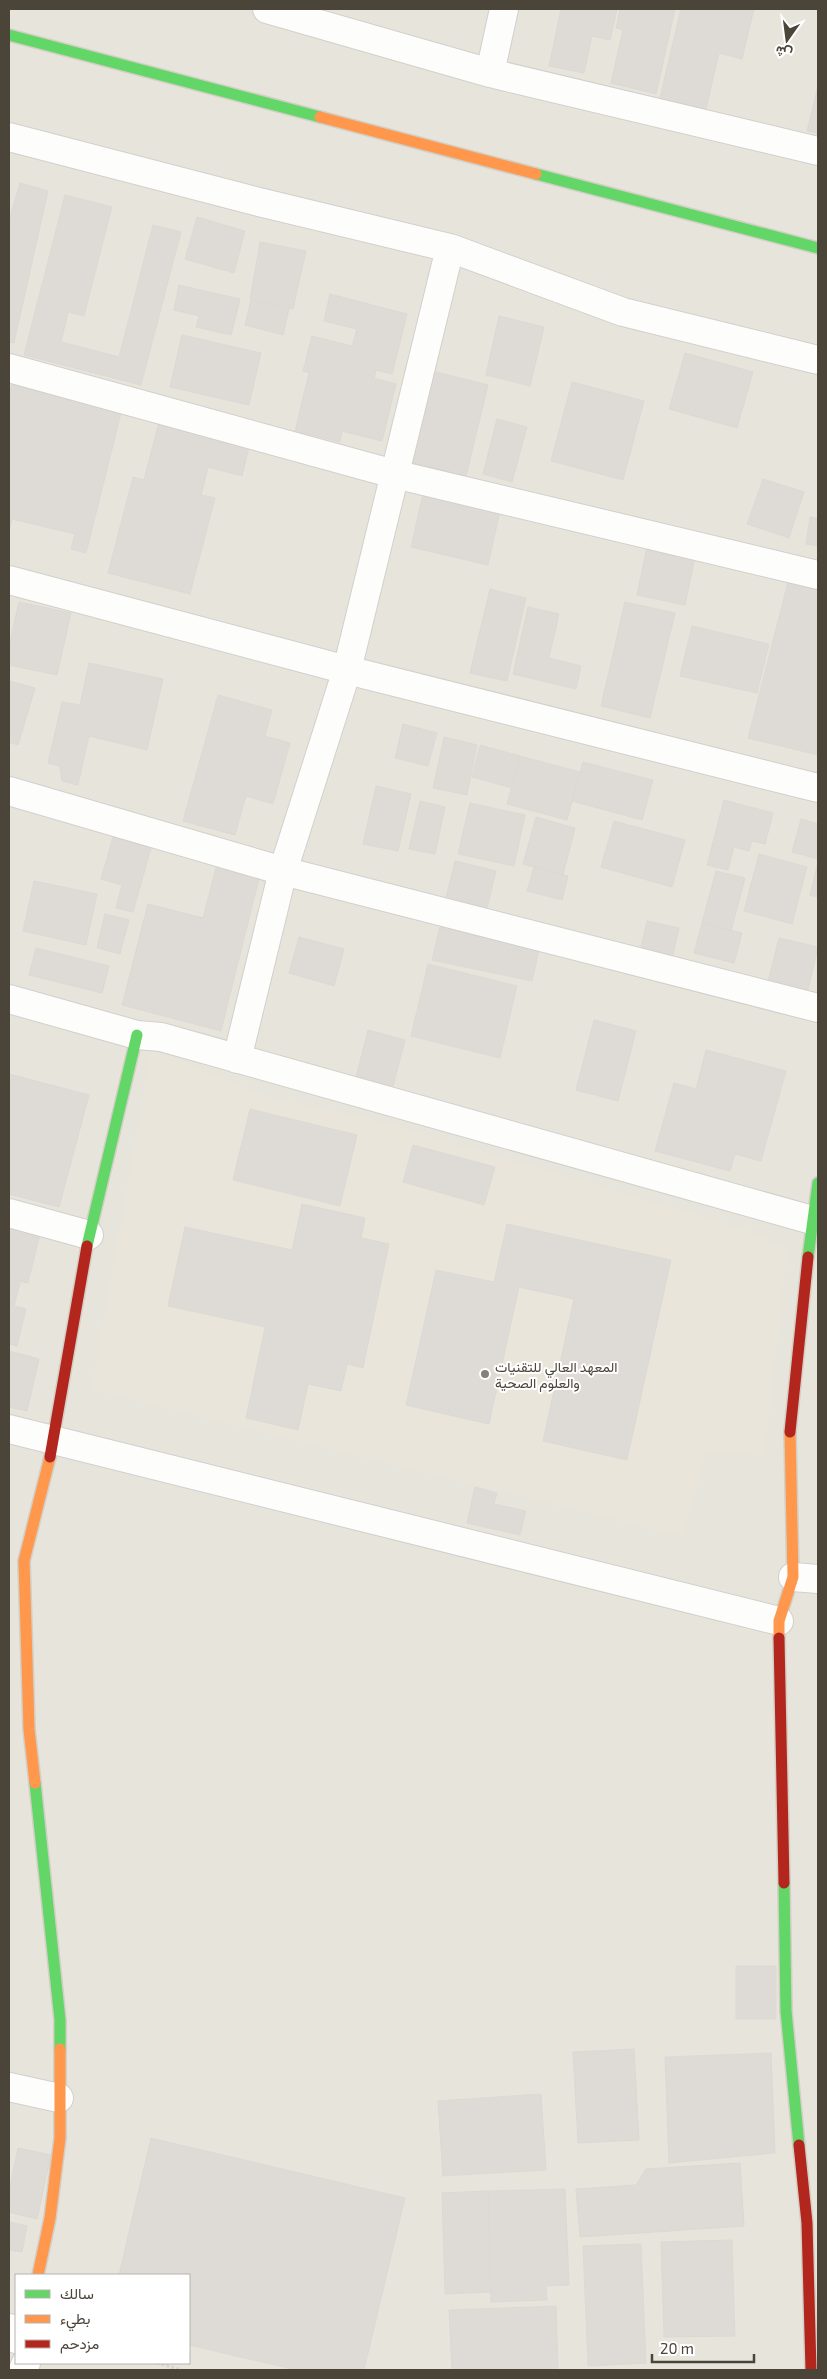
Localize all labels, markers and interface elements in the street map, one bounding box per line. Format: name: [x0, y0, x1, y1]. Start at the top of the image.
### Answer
north arrow: [762, 15, 812, 65]
text: ش: [773, 42, 794, 63]
place label: المعهد العالي للتقنيات والعلوم الصحية: [495, 1358, 618, 1392]
marker: المعهد العالي للتقنيات والعلوم الصحية: [479, 1368, 491, 1380]
legend: [15, 2274, 190, 2364]
text: سالك: [60, 2284, 94, 2302]
text: بطيء: [60, 2309, 90, 2332]
scale bar: [652, 2332, 754, 2364]
text: مزدحم: [60, 2334, 99, 2354]
text: 20 m: [660, 2339, 694, 2357]

